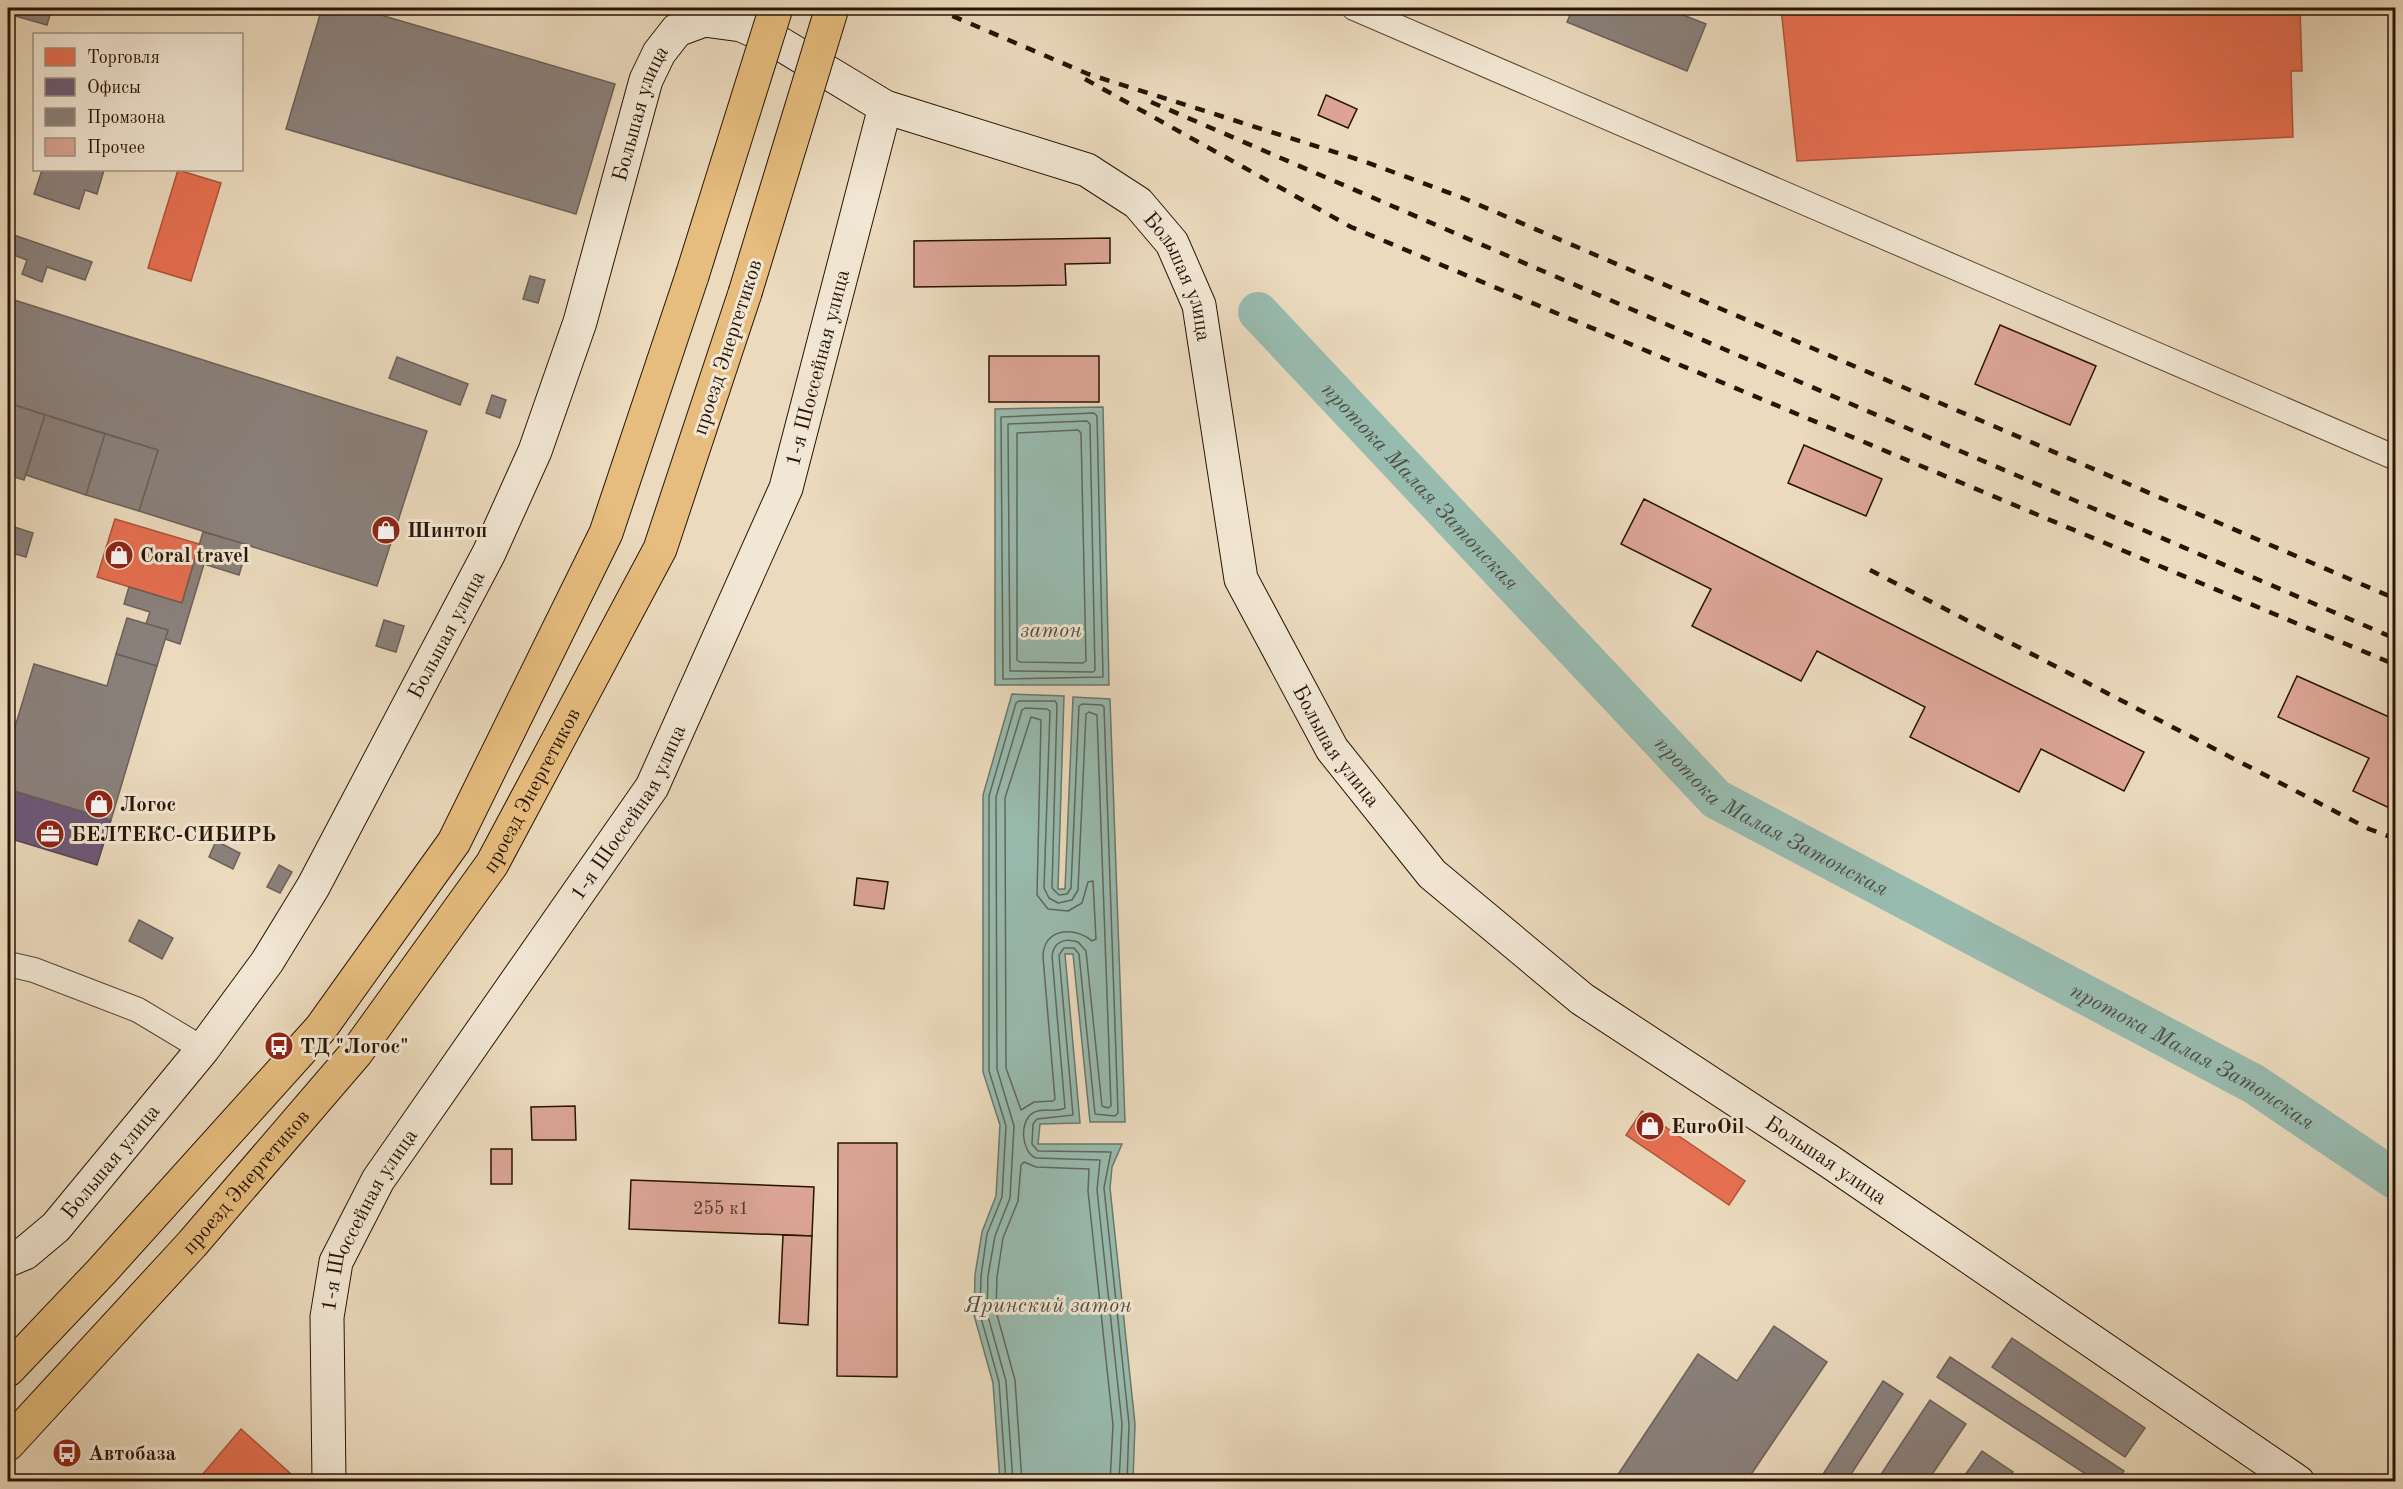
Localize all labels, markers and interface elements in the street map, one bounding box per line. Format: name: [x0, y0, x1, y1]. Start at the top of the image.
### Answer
legend: [33, 33, 243, 171]
street label: Большая улица: [610, 42, 673, 184]
text: Торговля: [87, 49, 160, 67]
text: Офисы: [87, 79, 141, 98]
text: Промзона: [87, 109, 165, 127]
text: Прочее: [87, 139, 145, 157]
street label: Большая улица: [1139, 209, 1213, 343]
street label: проезд Энергетиков: [690, 257, 767, 438]
street label: 1-я Шоссейная улица: [783, 268, 854, 468]
water label: протока Малая Затонская: [1317, 378, 1522, 595]
shop icon: Шинтоп: [370, 514, 402, 546]
place label: Шинтоп: [407, 521, 487, 542]
shop icon: Coral travel: [103, 539, 135, 571]
place label: Coral travel: [140, 546, 249, 567]
street label: Большая улица: [405, 568, 490, 703]
water label: затон: [1020, 620, 1082, 642]
street label: Большая улица: [1288, 682, 1383, 812]
street label: проезд Энергетиков: [480, 705, 585, 878]
street label: 1-я Шоссейная улица: [567, 722, 690, 905]
water label: протока Малая Затонская: [1650, 732, 1892, 901]
shop icon: Логос: [83, 788, 115, 820]
place label: Логос: [120, 795, 176, 816]
office icon: БЕЛТЕКС-СИБИРЬ: [34, 818, 66, 850]
place label: БЕЛТЕКС-СИБИРЬ: [71, 825, 276, 846]
water label: протока Малая Затонская: [2066, 980, 2318, 1135]
bus stop icon: ТД "Логос": [263, 1030, 295, 1062]
place label: ТД "Логос": [300, 1037, 409, 1058]
street label: Большая улица: [58, 1101, 165, 1224]
street label: проезд Энергетиков: [179, 1106, 314, 1259]
shop icon: EuroOil: [1634, 1110, 1666, 1142]
street label: Большая улица: [1761, 1113, 1890, 1209]
place label: EuroOil: [1671, 1117, 1744, 1138]
street label: 1-я Шоссейная улица: [319, 1125, 422, 1313]
house number: 255 к1: [693, 1200, 749, 1218]
water label: Яринский затон: [964, 1295, 1132, 1317]
bus stop icon: Автобаза: [51, 1437, 83, 1469]
place label: Автобаза: [88, 1444, 177, 1465]

